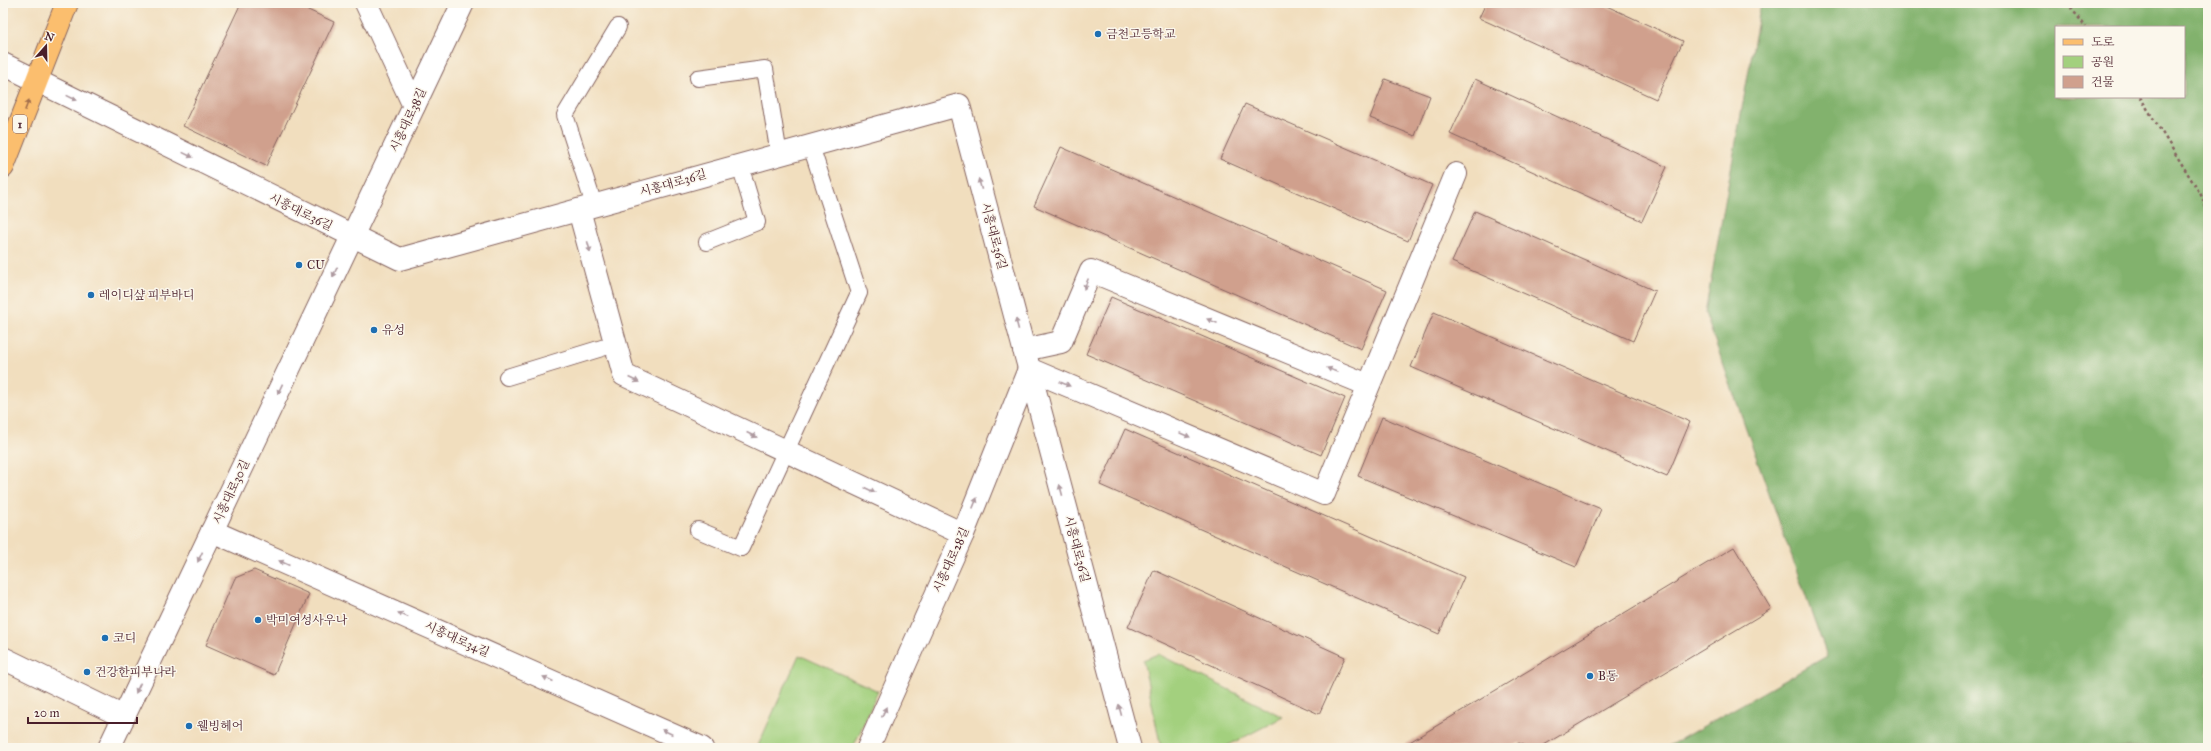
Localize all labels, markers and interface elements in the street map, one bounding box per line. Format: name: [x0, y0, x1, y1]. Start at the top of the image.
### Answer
north arrow: [26, 26, 66, 66]
legend: [2055, 26, 2185, 98]
place label: 금천고등학교: [1106, 27, 1176, 41]
text: N: [43, 29, 56, 45]
marker: 금천고등학교: [1093, 29, 1103, 39]
text: 도로: [2091, 35, 2115, 49]
text: 공원: [2091, 55, 2114, 69]
text: 건물: [2091, 75, 2115, 89]
street label: 시흥대로38길: [387, 86, 429, 154]
one-way arrow: [66, 95, 78, 101]
one-way arrow: [25, 98, 31, 110]
road number: 1: [13, 115, 27, 133]
one-way arrow: [183, 152, 194, 159]
street label: 시흥대로36길: [638, 167, 708, 199]
one-way arrow: [977, 178, 983, 191]
street label: 시흥대로36길: [267, 191, 335, 233]
street label: 시흥대로36길: [978, 201, 1010, 271]
one-way arrow: [586, 242, 592, 254]
place label: CU: [307, 258, 325, 272]
marker: CU: [294, 260, 304, 270]
one-way arrow: [332, 266, 338, 278]
one-way arrow: [1082, 278, 1088, 290]
place label: 레이디샾 피부바디: [99, 288, 194, 302]
marker: 레이디샾 피부바디: [86, 290, 96, 300]
one-way arrow: [1014, 317, 1020, 330]
one-way arrow: [1205, 317, 1217, 323]
place label: 유성: [382, 323, 405, 337]
marker: 유성: [369, 325, 379, 335]
one-way arrow: [1326, 366, 1338, 373]
one-way arrow: [628, 377, 640, 383]
one-way arrow: [1060, 381, 1071, 387]
one-way arrow: [277, 384, 283, 395]
one-way arrow: [746, 432, 757, 438]
one-way arrow: [1179, 432, 1190, 438]
street label: 시흥대로30길: [210, 457, 252, 527]
one-way arrow: [1058, 484, 1064, 496]
one-way arrow: [864, 487, 875, 493]
one-way arrow: [973, 497, 979, 509]
street label: 시흥대로36길: [1061, 514, 1093, 584]
street label: 시흥대로28길: [930, 525, 972, 595]
one-way arrow: [197, 552, 203, 563]
one-way arrow: [279, 560, 290, 566]
one-way arrow: [397, 612, 409, 618]
place label: 박미여성사우나: [266, 613, 348, 627]
marker: 박미여성사우나: [253, 615, 263, 625]
street label: 시흥대로34길: [422, 618, 492, 660]
place label: 코디: [113, 631, 136, 645]
marker: 코디: [100, 633, 110, 643]
place label: 건강한피부나라: [95, 665, 177, 679]
marker: 건강한피부나라: [82, 667, 92, 677]
place label: B동: [1598, 669, 1618, 683]
marker: B동: [1585, 671, 1595, 681]
one-way arrow: [541, 676, 553, 682]
one-way arrow: [135, 682, 141, 693]
scale bar: [28, 699, 137, 725]
one-way arrow: [1117, 704, 1123, 716]
text: 20 m: [34, 706, 60, 720]
one-way arrow: [881, 707, 887, 718]
place label: 웰빙헤어: [197, 719, 243, 733]
marker: 웰빙헤어: [184, 721, 194, 731]
one-way arrow: [661, 729, 672, 735]

